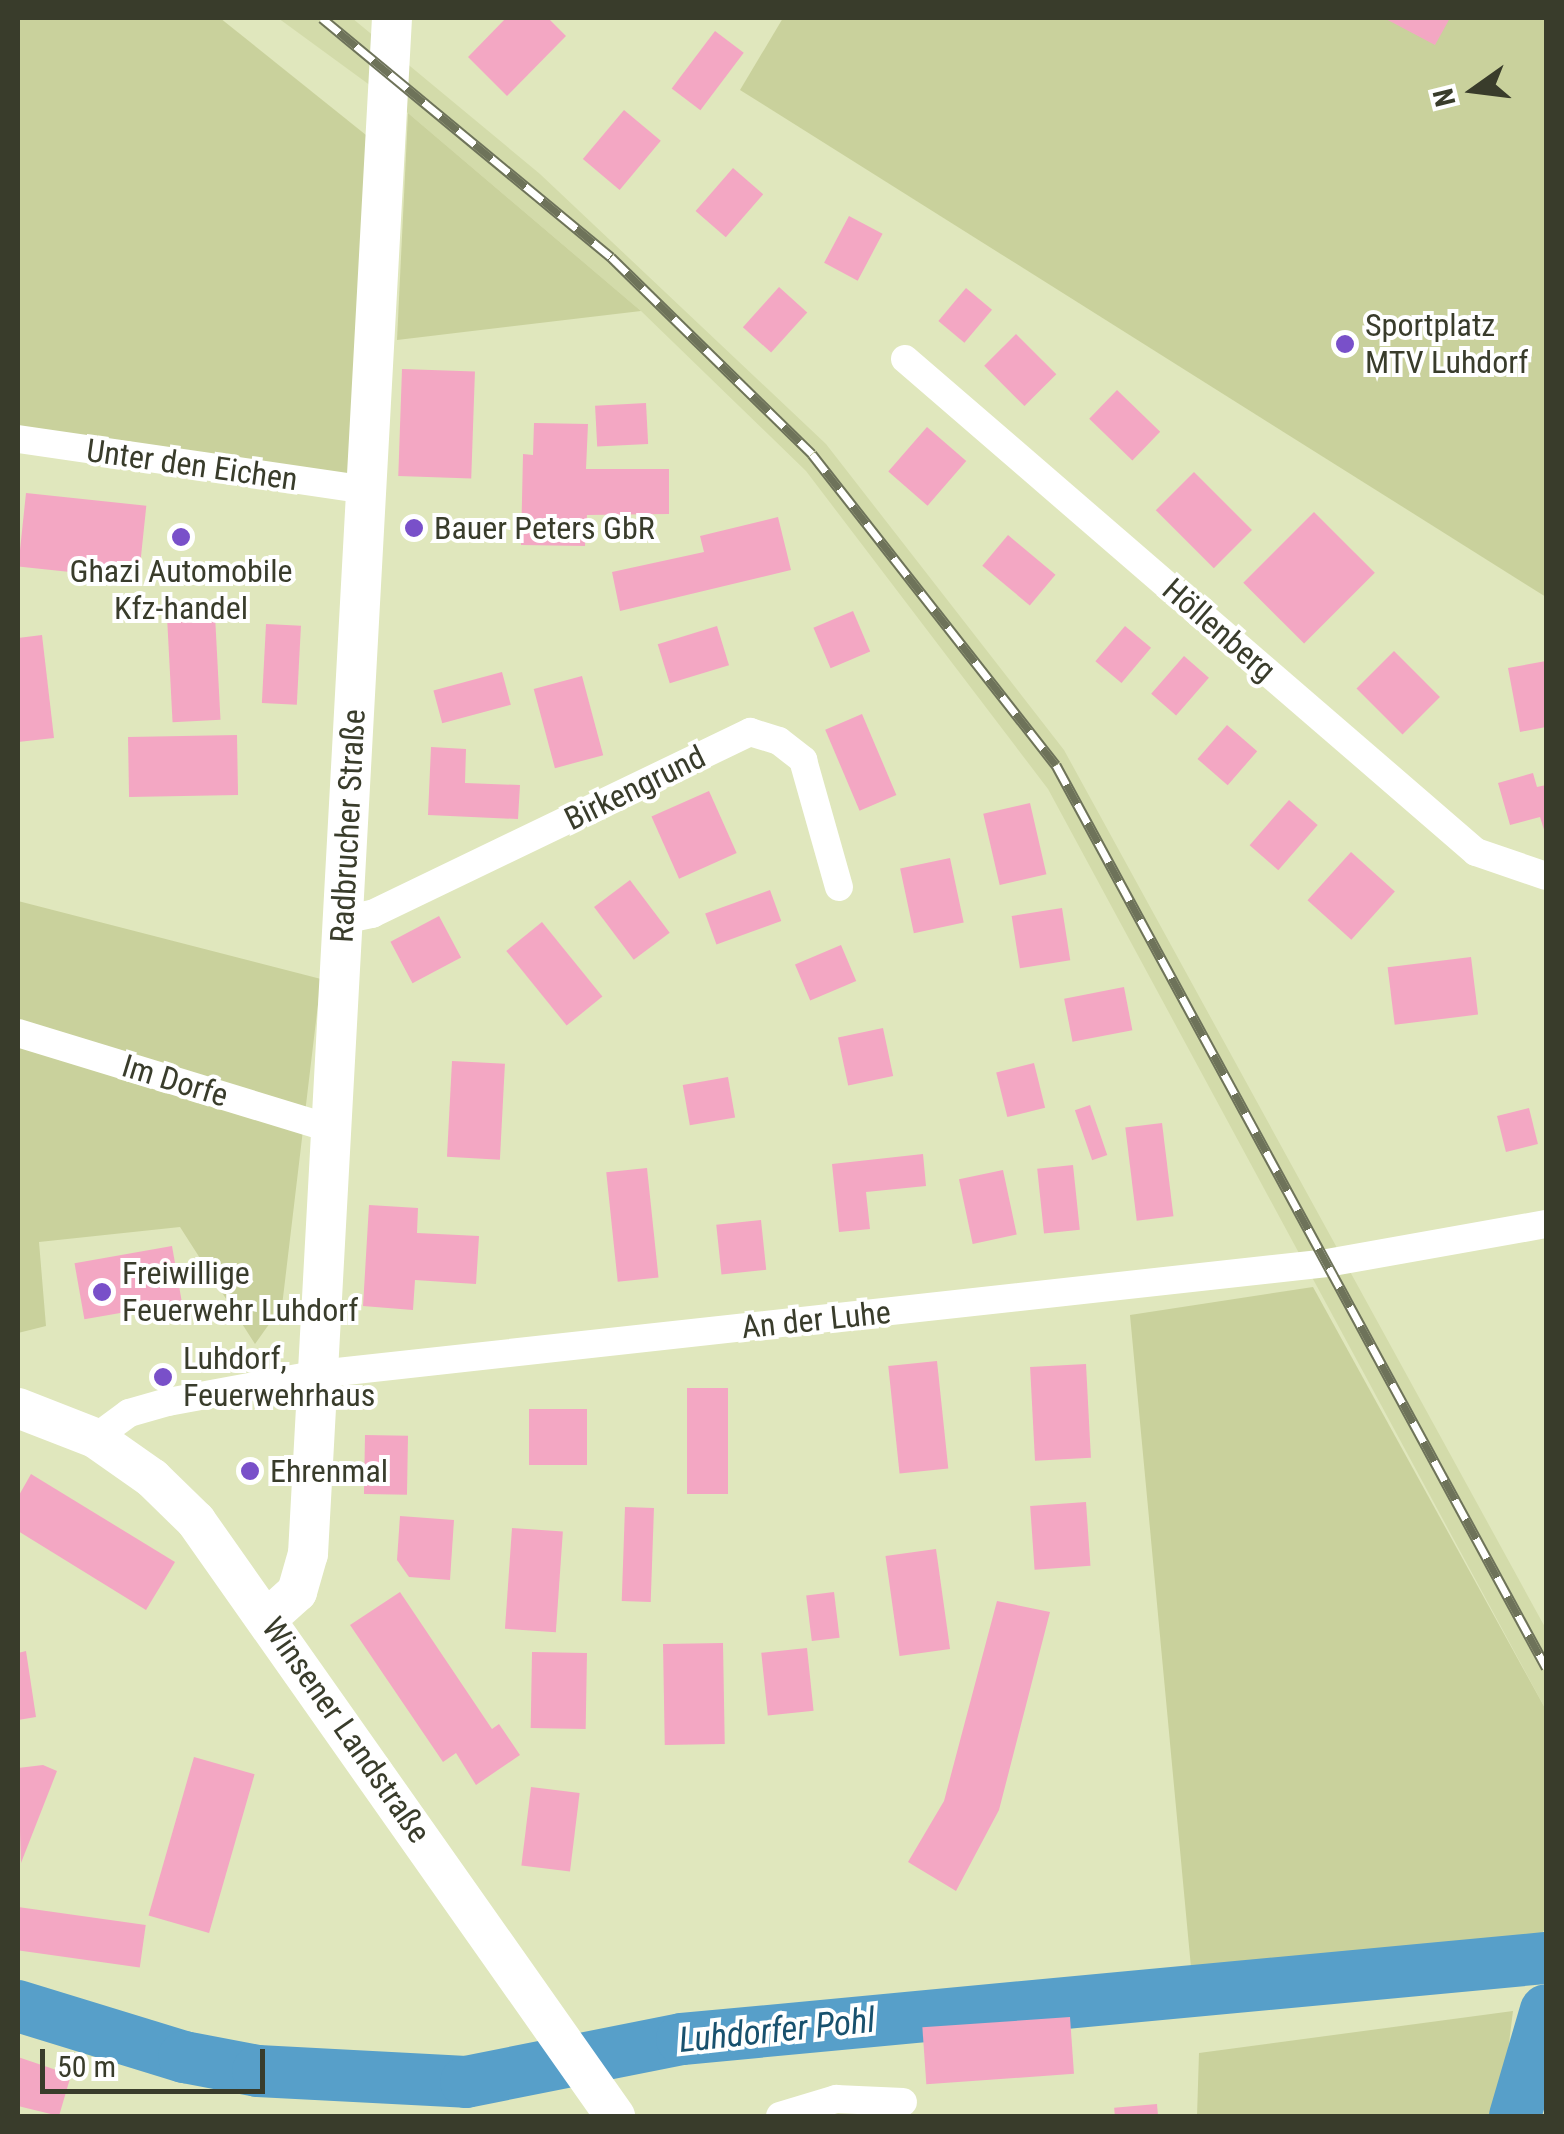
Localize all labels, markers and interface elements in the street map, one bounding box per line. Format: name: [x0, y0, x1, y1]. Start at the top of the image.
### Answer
north arrow: [1424, 40, 1524, 140]
text: N: [1426, 85, 1462, 110]
place label: Sportplatz MTV Luhdorf: [1365, 307, 1528, 382]
marker: Sportplatz MTV Luhdorf: [1334, 333, 1356, 355]
street label: Unter den Eichen: [84, 431, 300, 499]
place label: Bauer Peters GbR: [434, 509, 655, 547]
marker: Bauer Peters GbR: [403, 517, 425, 539]
marker: Ghazi Automobile Kfz-handel: [170, 526, 192, 548]
place label: Ghazi Automobile Kfz-handel: [69, 553, 293, 628]
street label: Höllenberg: [1155, 571, 1283, 689]
street label: Radbrucher Straße: [323, 708, 373, 944]
street label: Birkengrund: [558, 738, 712, 838]
street label: Im Dorfe: [118, 1047, 232, 1115]
place label: Freiwillige Feuerwehr Luhdorf: [122, 1255, 358, 1330]
marker: Freiwillige Feuerwehr Luhdorf: [91, 1281, 113, 1303]
street label: An der Luhe: [740, 1293, 892, 1347]
place label: Luhdorf, Feuerwehrhaus: [183, 1340, 375, 1415]
marker: Luhdorf, Feuerwehrhaus: [152, 1366, 174, 1388]
place label: Ehrenmal: [270, 1452, 388, 1490]
marker: Ehrenmal: [239, 1460, 261, 1482]
street label: Winsener Landstraße: [254, 1610, 438, 1850]
water label: Luhdorfer Pohl: [677, 2000, 877, 2062]
scale bar: [45, 2029, 270, 2091]
text: 50 m: [57, 2049, 116, 2084]

